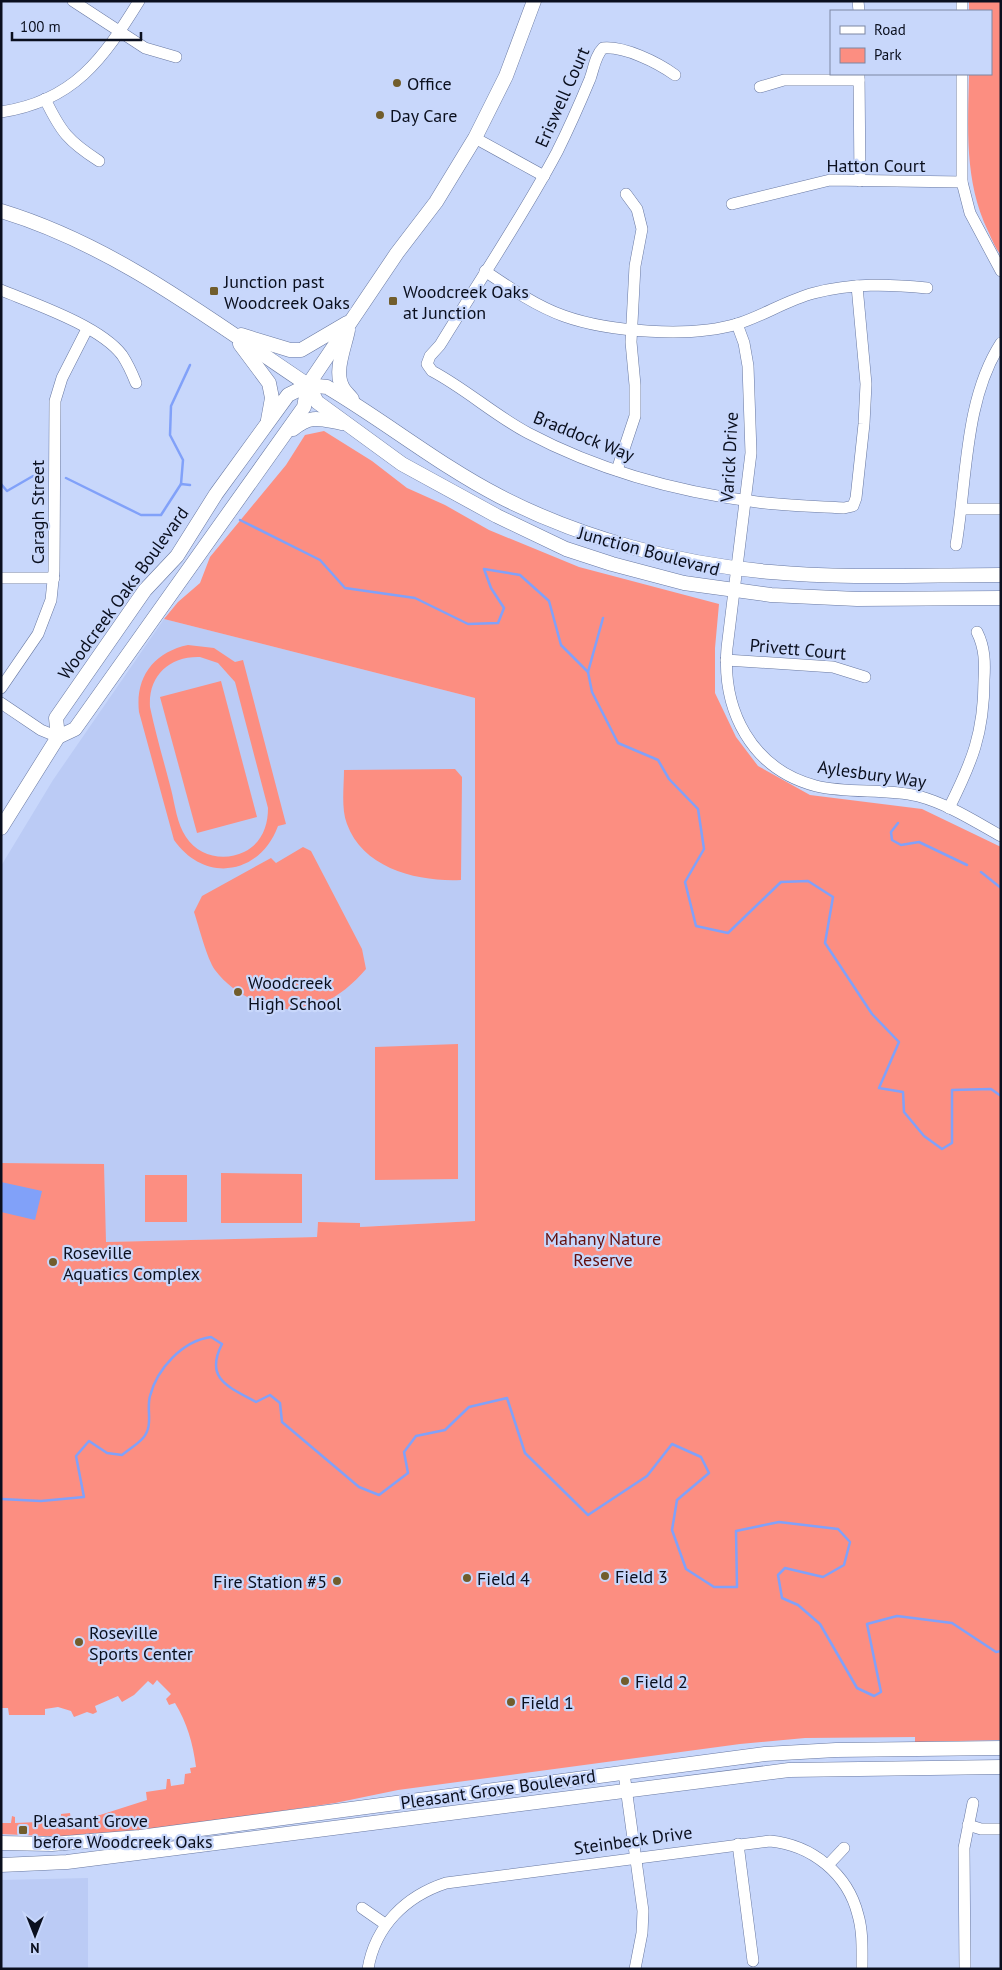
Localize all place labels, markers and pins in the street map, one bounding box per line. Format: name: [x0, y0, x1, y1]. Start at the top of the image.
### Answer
place label: Office: [407, 72, 452, 95]
marker: Office: [391, 77, 403, 89]
place label: Day Care: [390, 104, 457, 127]
marker: Day Care: [374, 109, 386, 121]
place label: Junction past Woodcreek Oaks: [223, 270, 350, 314]
place label: Woodcreek Oaks at Junction: [403, 280, 529, 324]
marker: Junction past Woodcreek Oaks: [208, 285, 220, 297]
marker: Woodcreek Oaks at Junction: [387, 295, 399, 307]
place label: Woodcreek High School: [248, 971, 342, 1015]
marker: Woodcreek High School: [232, 986, 244, 998]
place label: Roseville Aquatics Complex: [63, 1241, 200, 1285]
marker: Roseville Aquatics Complex: [47, 1256, 59, 1268]
place label: Field 3: [615, 1565, 668, 1588]
place label: Field 4: [477, 1567, 530, 1590]
place label: Fire Station #5: [213, 1570, 327, 1593]
marker: Field 3: [599, 1570, 611, 1582]
marker: Field 4: [461, 1572, 473, 1584]
marker: Fire Station #5: [331, 1575, 343, 1587]
place label: Roseville Sports Center: [89, 1621, 193, 1665]
marker: Roseville Sports Center: [73, 1636, 85, 1648]
place label: Field 2: [635, 1670, 688, 1693]
marker: Field 2: [619, 1675, 631, 1687]
place label: Field 1: [521, 1691, 574, 1714]
marker: Field 1: [505, 1696, 517, 1708]
place label: Pleasant Grove before Woodcreek Oaks: [33, 1809, 213, 1853]
marker: Pleasant Grove before Woodcreek Oaks: [17, 1824, 29, 1836]

